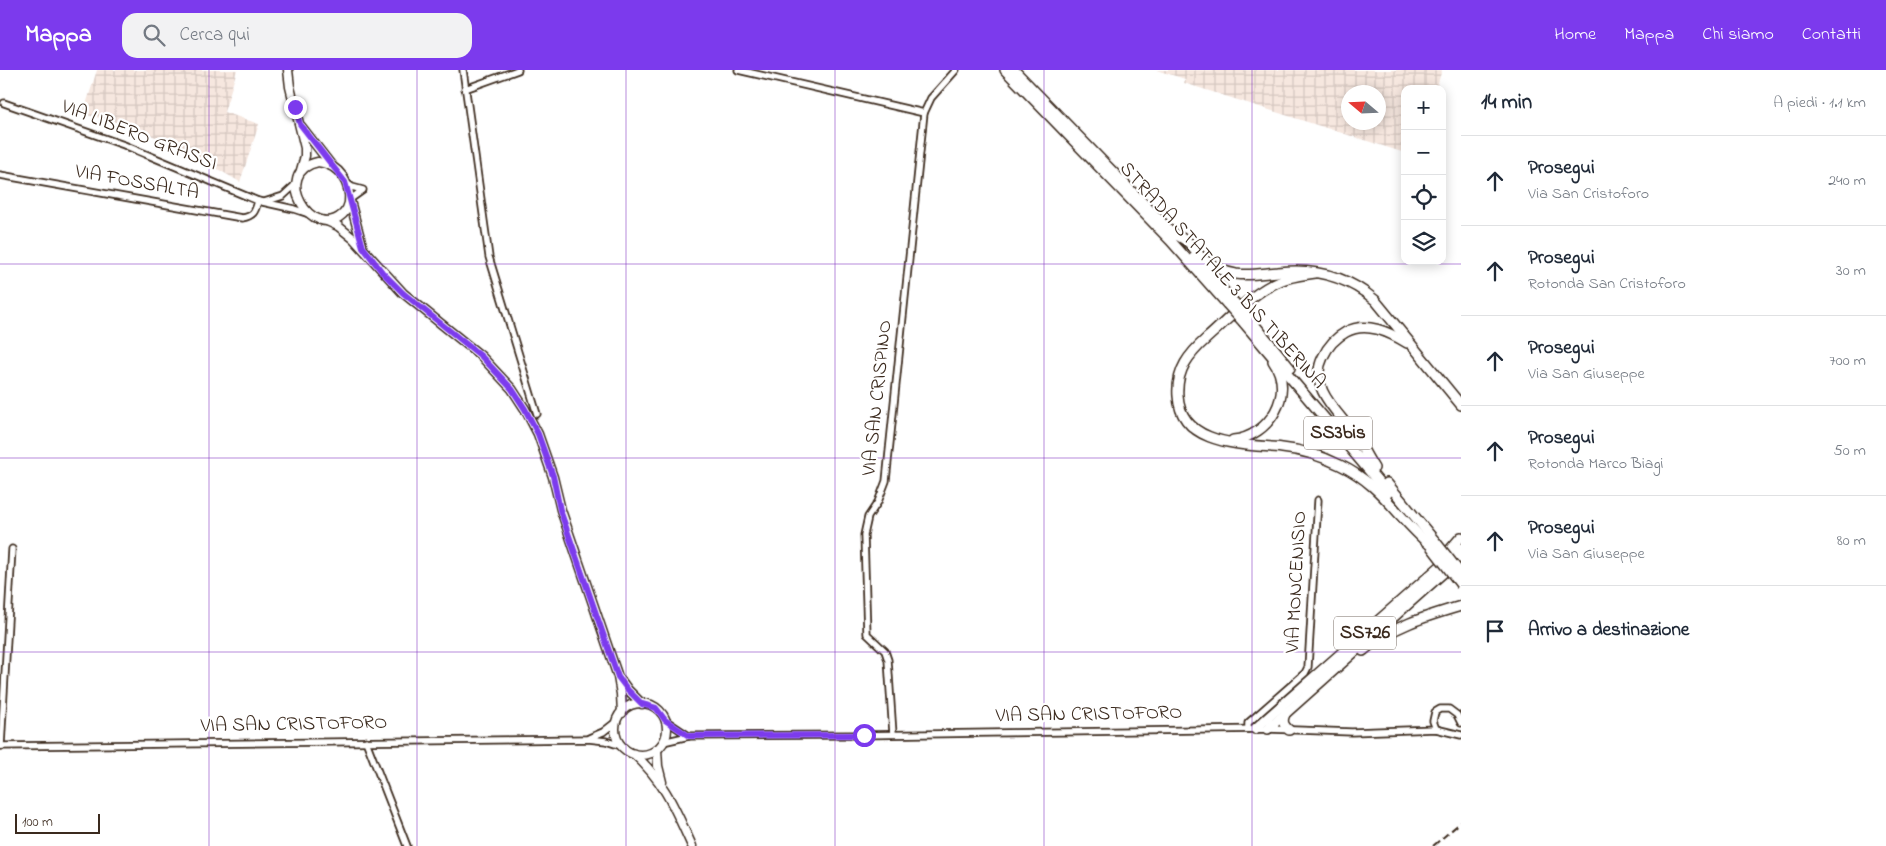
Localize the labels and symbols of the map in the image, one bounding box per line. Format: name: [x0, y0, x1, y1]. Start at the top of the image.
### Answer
north arrow: [1341, 85, 1386, 130]
street label: VIA LIBERO GRASSI: [56, 93, 221, 179]
route end: [284, 96, 307, 119]
street label: STRADA STATALE 3 BIS TIBERINA: [1112, 156, 1332, 396]
street label: VIA FOSSALTA: [72, 158, 201, 208]
street label: VIA SAN CRISPINO: [855, 319, 901, 478]
road number: SS3bis: [1304, 416, 1372, 449]
street label: VIA MONCENISIO: [1279, 510, 1315, 655]
road number: SS726: [1334, 616, 1396, 650]
street label: VIA SAN CRISTOFORO: [994, 699, 1183, 731]
street label: VIA SAN CRISTOFORO: [199, 709, 388, 741]
route start: [853, 724, 876, 747]
scale bar: [15, 811, 100, 834]

